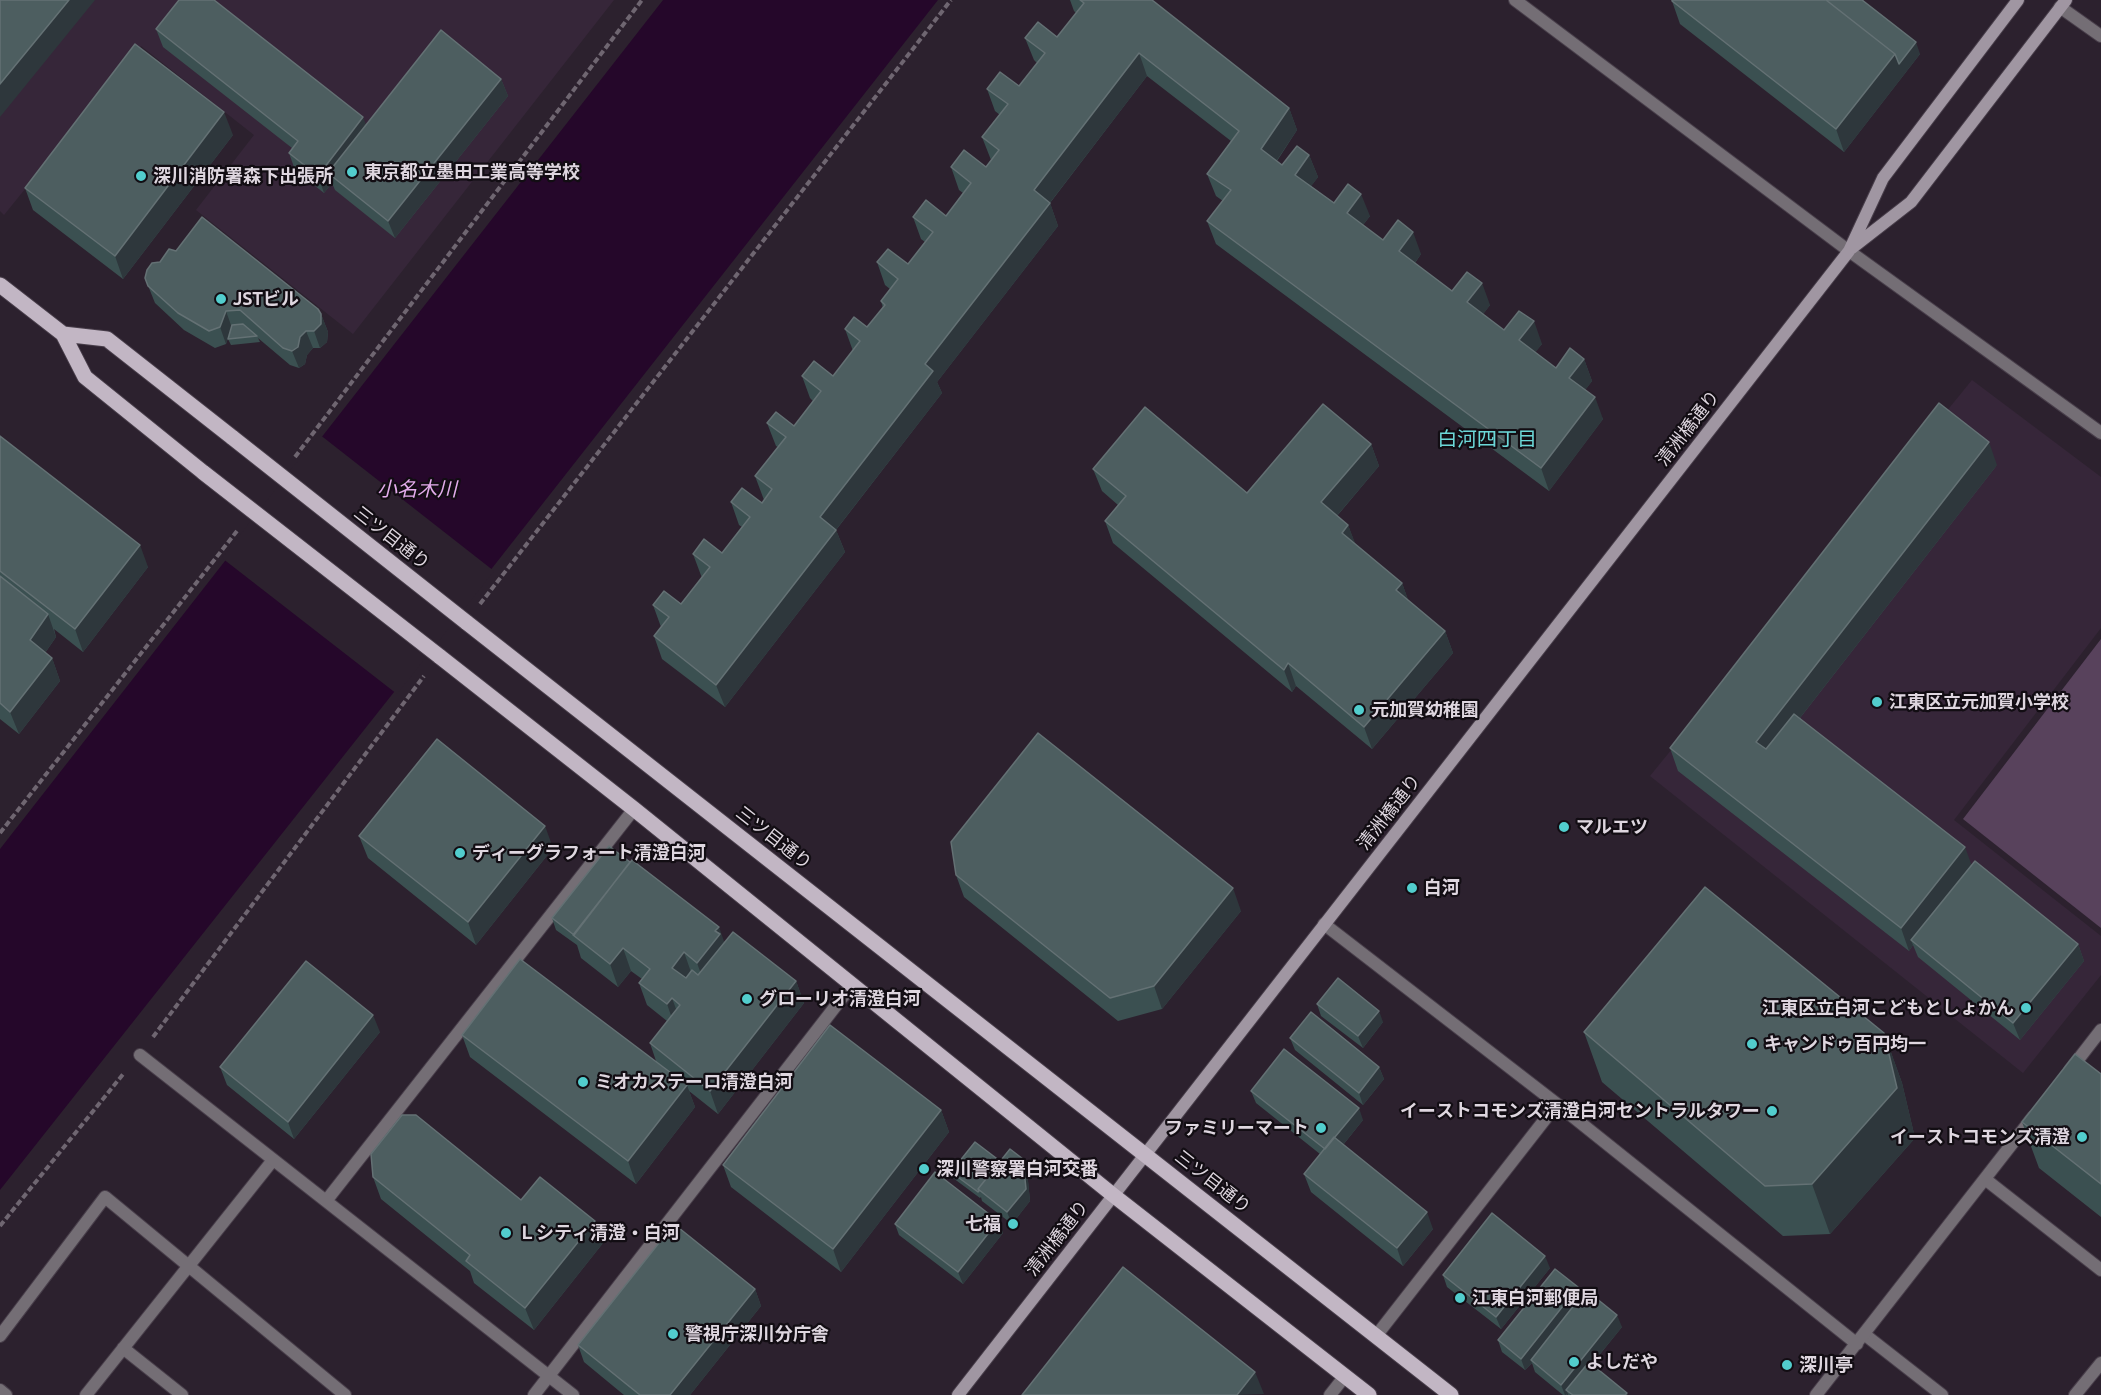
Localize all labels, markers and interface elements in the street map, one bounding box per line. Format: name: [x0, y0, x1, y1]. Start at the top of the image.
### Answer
place label: 東京都立墨田工業高等学校: [364, 161, 580, 183]
place label: 深川消防署森下出張所: [153, 165, 333, 187]
marker: 東京都立墨田工業高等学校: [345, 165, 359, 179]
marker: 深川消防署森下出張所: [134, 169, 148, 183]
place label: JSTビル: [233, 288, 299, 310]
marker: JSTビル: [214, 292, 228, 306]
street label: 清洲橋通り: [1652, 386, 1724, 470]
district label: 白河四丁目: [1437, 427, 1537, 451]
water label: 小名木川: [377, 477, 457, 501]
street label: 三ツ目通り: [350, 502, 434, 574]
place label: 江東区立元加賀小学校: [1889, 691, 2069, 713]
marker: 江東区立元加賀小学校: [1870, 695, 1884, 709]
place label: 元加賀幼稚園: [1371, 699, 1479, 721]
marker: 元加賀幼稚園: [1352, 703, 1366, 717]
street label: 清洲橋通り: [1353, 770, 1425, 854]
street label: 三ツ目通り: [732, 802, 816, 874]
place label: マルエツ: [1576, 816, 1648, 838]
marker: マルエツ: [1557, 820, 1571, 834]
place label: ディーグラフォート清澄白河: [472, 842, 706, 864]
marker: ディーグラフォート清澄白河: [453, 846, 467, 860]
place label: 白河: [1424, 877, 1460, 899]
marker: 白河: [1405, 881, 1419, 895]
place label: グローリオ清澄白河: [759, 988, 921, 1010]
marker: グローリオ清澄白河: [740, 992, 754, 1006]
place label: 江東区立白河こどもとしょかん: [1762, 997, 2014, 1019]
marker: 江東区立白河こどもとしょかん: [2019, 1001, 2033, 1015]
place label: キャンドゥ百円均一: [1764, 1033, 1926, 1055]
marker: キャンドゥ百円均一: [1745, 1037, 1759, 1051]
place label: ミオカステーロ清澄白河: [595, 1071, 793, 1093]
marker: ミオカステーロ清澄白河: [576, 1075, 590, 1089]
place label: イーストコモンズ清澄白河セントラルタワー: [1400, 1100, 1760, 1122]
marker: イーストコモンズ清澄白河セントラルタワー: [1765, 1104, 1779, 1118]
place label: ファミリーマート: [1165, 1117, 1309, 1139]
marker: ファミリーマート: [1314, 1121, 1328, 1135]
place label: イーストコモンズ清澄: [1890, 1126, 2070, 1148]
marker: イーストコモンズ清澄: [2075, 1130, 2089, 1144]
street label: 三ツ目通り: [1171, 1146, 1255, 1218]
place label: 深川警察署白河交番: [936, 1158, 1098, 1180]
marker: 深川警察署白河交番: [917, 1162, 931, 1176]
street label: 清洲橋通り: [1021, 1196, 1093, 1280]
place label: 七福: [965, 1213, 1001, 1235]
marker: 七福: [1006, 1217, 1020, 1231]
place label: Ｌシティ清澄・白河: [518, 1222, 680, 1244]
marker: Ｌシティ清澄・白河: [499, 1226, 513, 1240]
place label: 江東白河郵便局: [1472, 1287, 1598, 1309]
marker: 江東白河郵便局: [1453, 1291, 1467, 1305]
place label: 警視庁深川分庁舎: [685, 1323, 829, 1345]
marker: 警視庁深川分庁舎: [666, 1327, 680, 1341]
place label: よしだや: [1586, 1351, 1658, 1373]
place label: 深川亭: [1799, 1354, 1853, 1376]
marker: よしだや: [1567, 1355, 1581, 1369]
marker: 深川亭: [1780, 1358, 1794, 1372]

